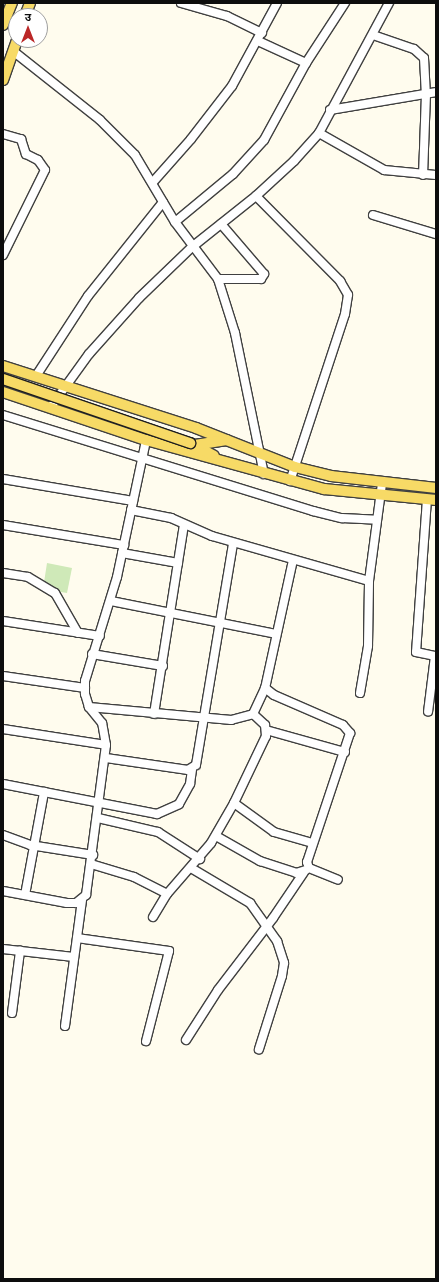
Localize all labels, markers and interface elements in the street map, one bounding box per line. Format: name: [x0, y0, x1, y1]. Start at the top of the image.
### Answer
north arrow: [8, 8, 48, 48]
text: उ: [25, 10, 31, 24]

